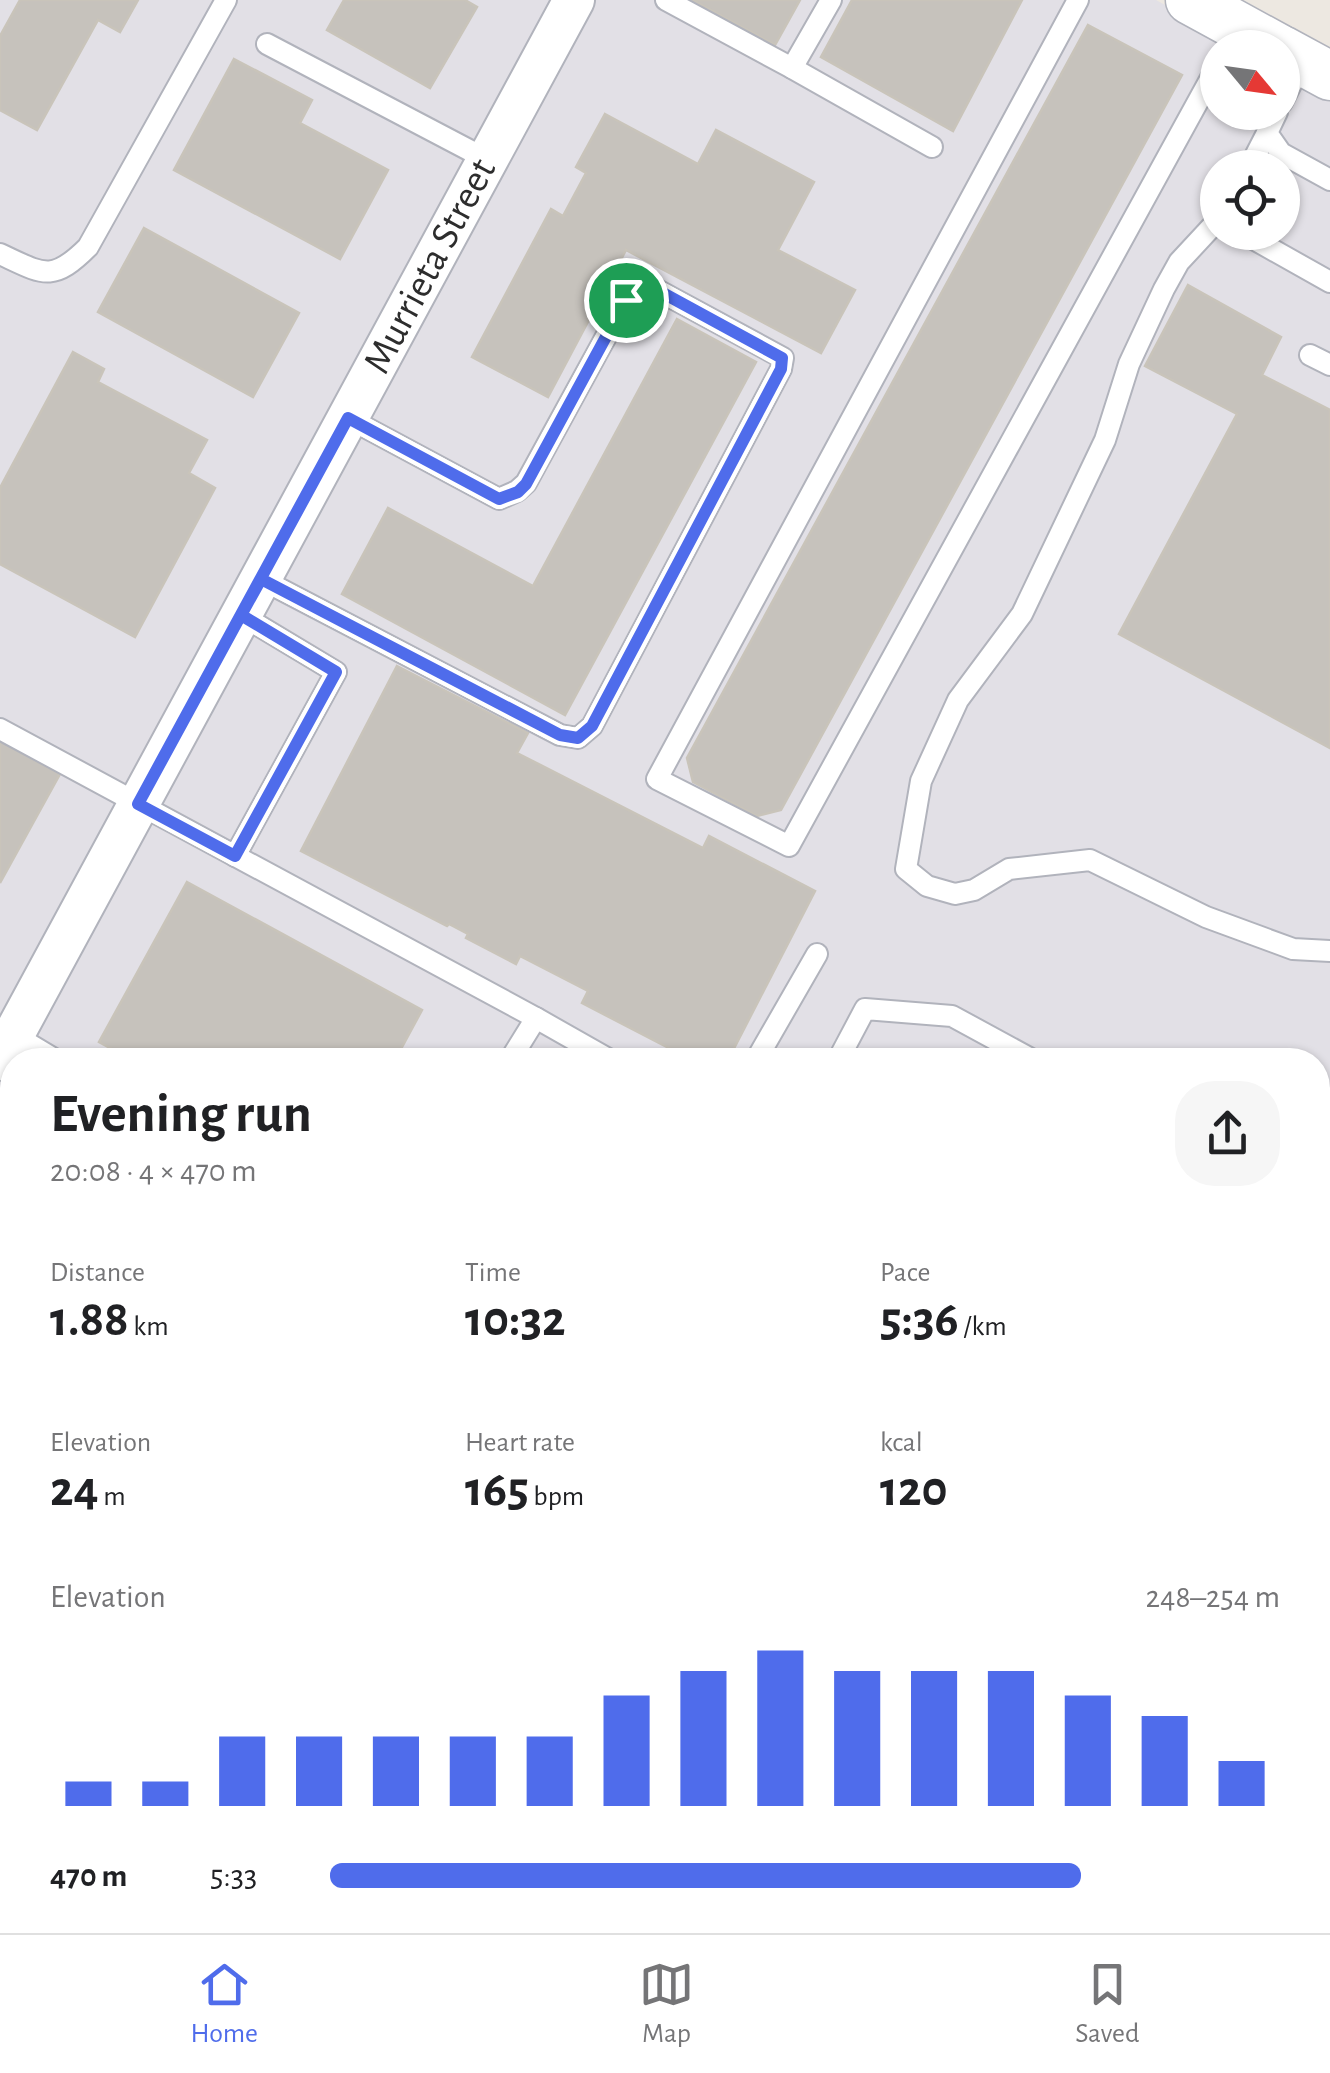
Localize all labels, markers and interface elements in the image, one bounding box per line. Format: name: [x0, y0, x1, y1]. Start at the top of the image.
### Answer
north arrow: [1200, 30, 1300, 130]
map controls: [1200, 30, 1300, 250]
button: locate: [1200, 150, 1300, 250]
street label: Murrieta Street: [357, 152, 503, 380]
pin: [584, 258, 669, 343]
icon: arrive: [599, 273, 654, 328]
button: share: [1175, 1081, 1280, 1186]
text: Evening run: [50, 1087, 312, 1142]
text: 20:08 · 4 × 470 m: [50, 1155, 257, 1187]
text: Distance: [50, 1259, 145, 1287]
text: Time: [465, 1259, 521, 1287]
text: Pace: [880, 1259, 930, 1287]
text: 1.88: [50, 1295, 129, 1345]
text: 10:32: [465, 1295, 566, 1345]
text: 5:36: [880, 1295, 959, 1345]
text: km: [129, 1313, 169, 1341]
text: /km: [959, 1313, 1007, 1341]
text: Elevation: [50, 1429, 151, 1457]
text: Heart rate: [465, 1429, 575, 1457]
text: kcal: [880, 1429, 923, 1457]
text: 24: [50, 1465, 99, 1515]
text: 165: [465, 1465, 529, 1515]
text: 120: [880, 1465, 948, 1515]
text: m: [99, 1483, 126, 1511]
text: bpm: [529, 1483, 584, 1511]
text: Elevation: [50, 1581, 166, 1613]
text: 248–254 m: [1145, 1581, 1280, 1613]
text: 470 m: [50, 1860, 127, 1892]
text: 5:33: [210, 1860, 257, 1892]
tab: Home: [191, 1957, 258, 2051]
tab: Map: [639, 1957, 694, 2051]
tab: Saved: [1075, 1957, 1139, 2051]

